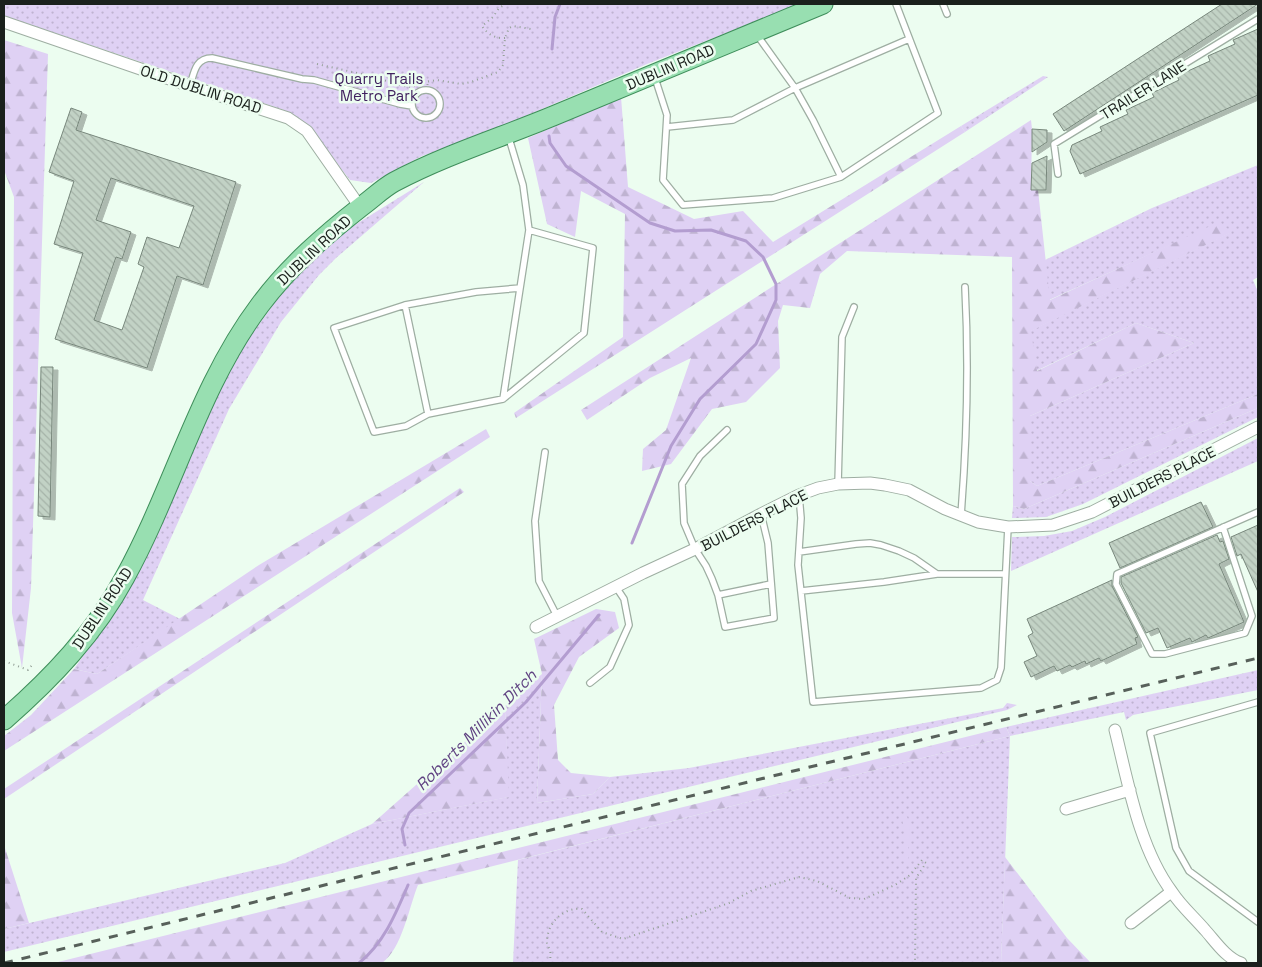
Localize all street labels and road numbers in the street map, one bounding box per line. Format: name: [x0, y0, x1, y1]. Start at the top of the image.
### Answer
street label: DUBLIN ROAD: [623, 40, 717, 94]
street label: TRAILER LANE: [1097, 56, 1189, 124]
street label: OLD DUBLIN ROAD: [138, 60, 264, 118]
street label: DUBLIN ROAD: [273, 211, 355, 289]
street label: BUILDERS PLACE: [1105, 442, 1219, 512]
street label: BUILDERS PLACE: [697, 485, 811, 555]
street label: DUBLIN ROAD: [68, 564, 136, 652]

